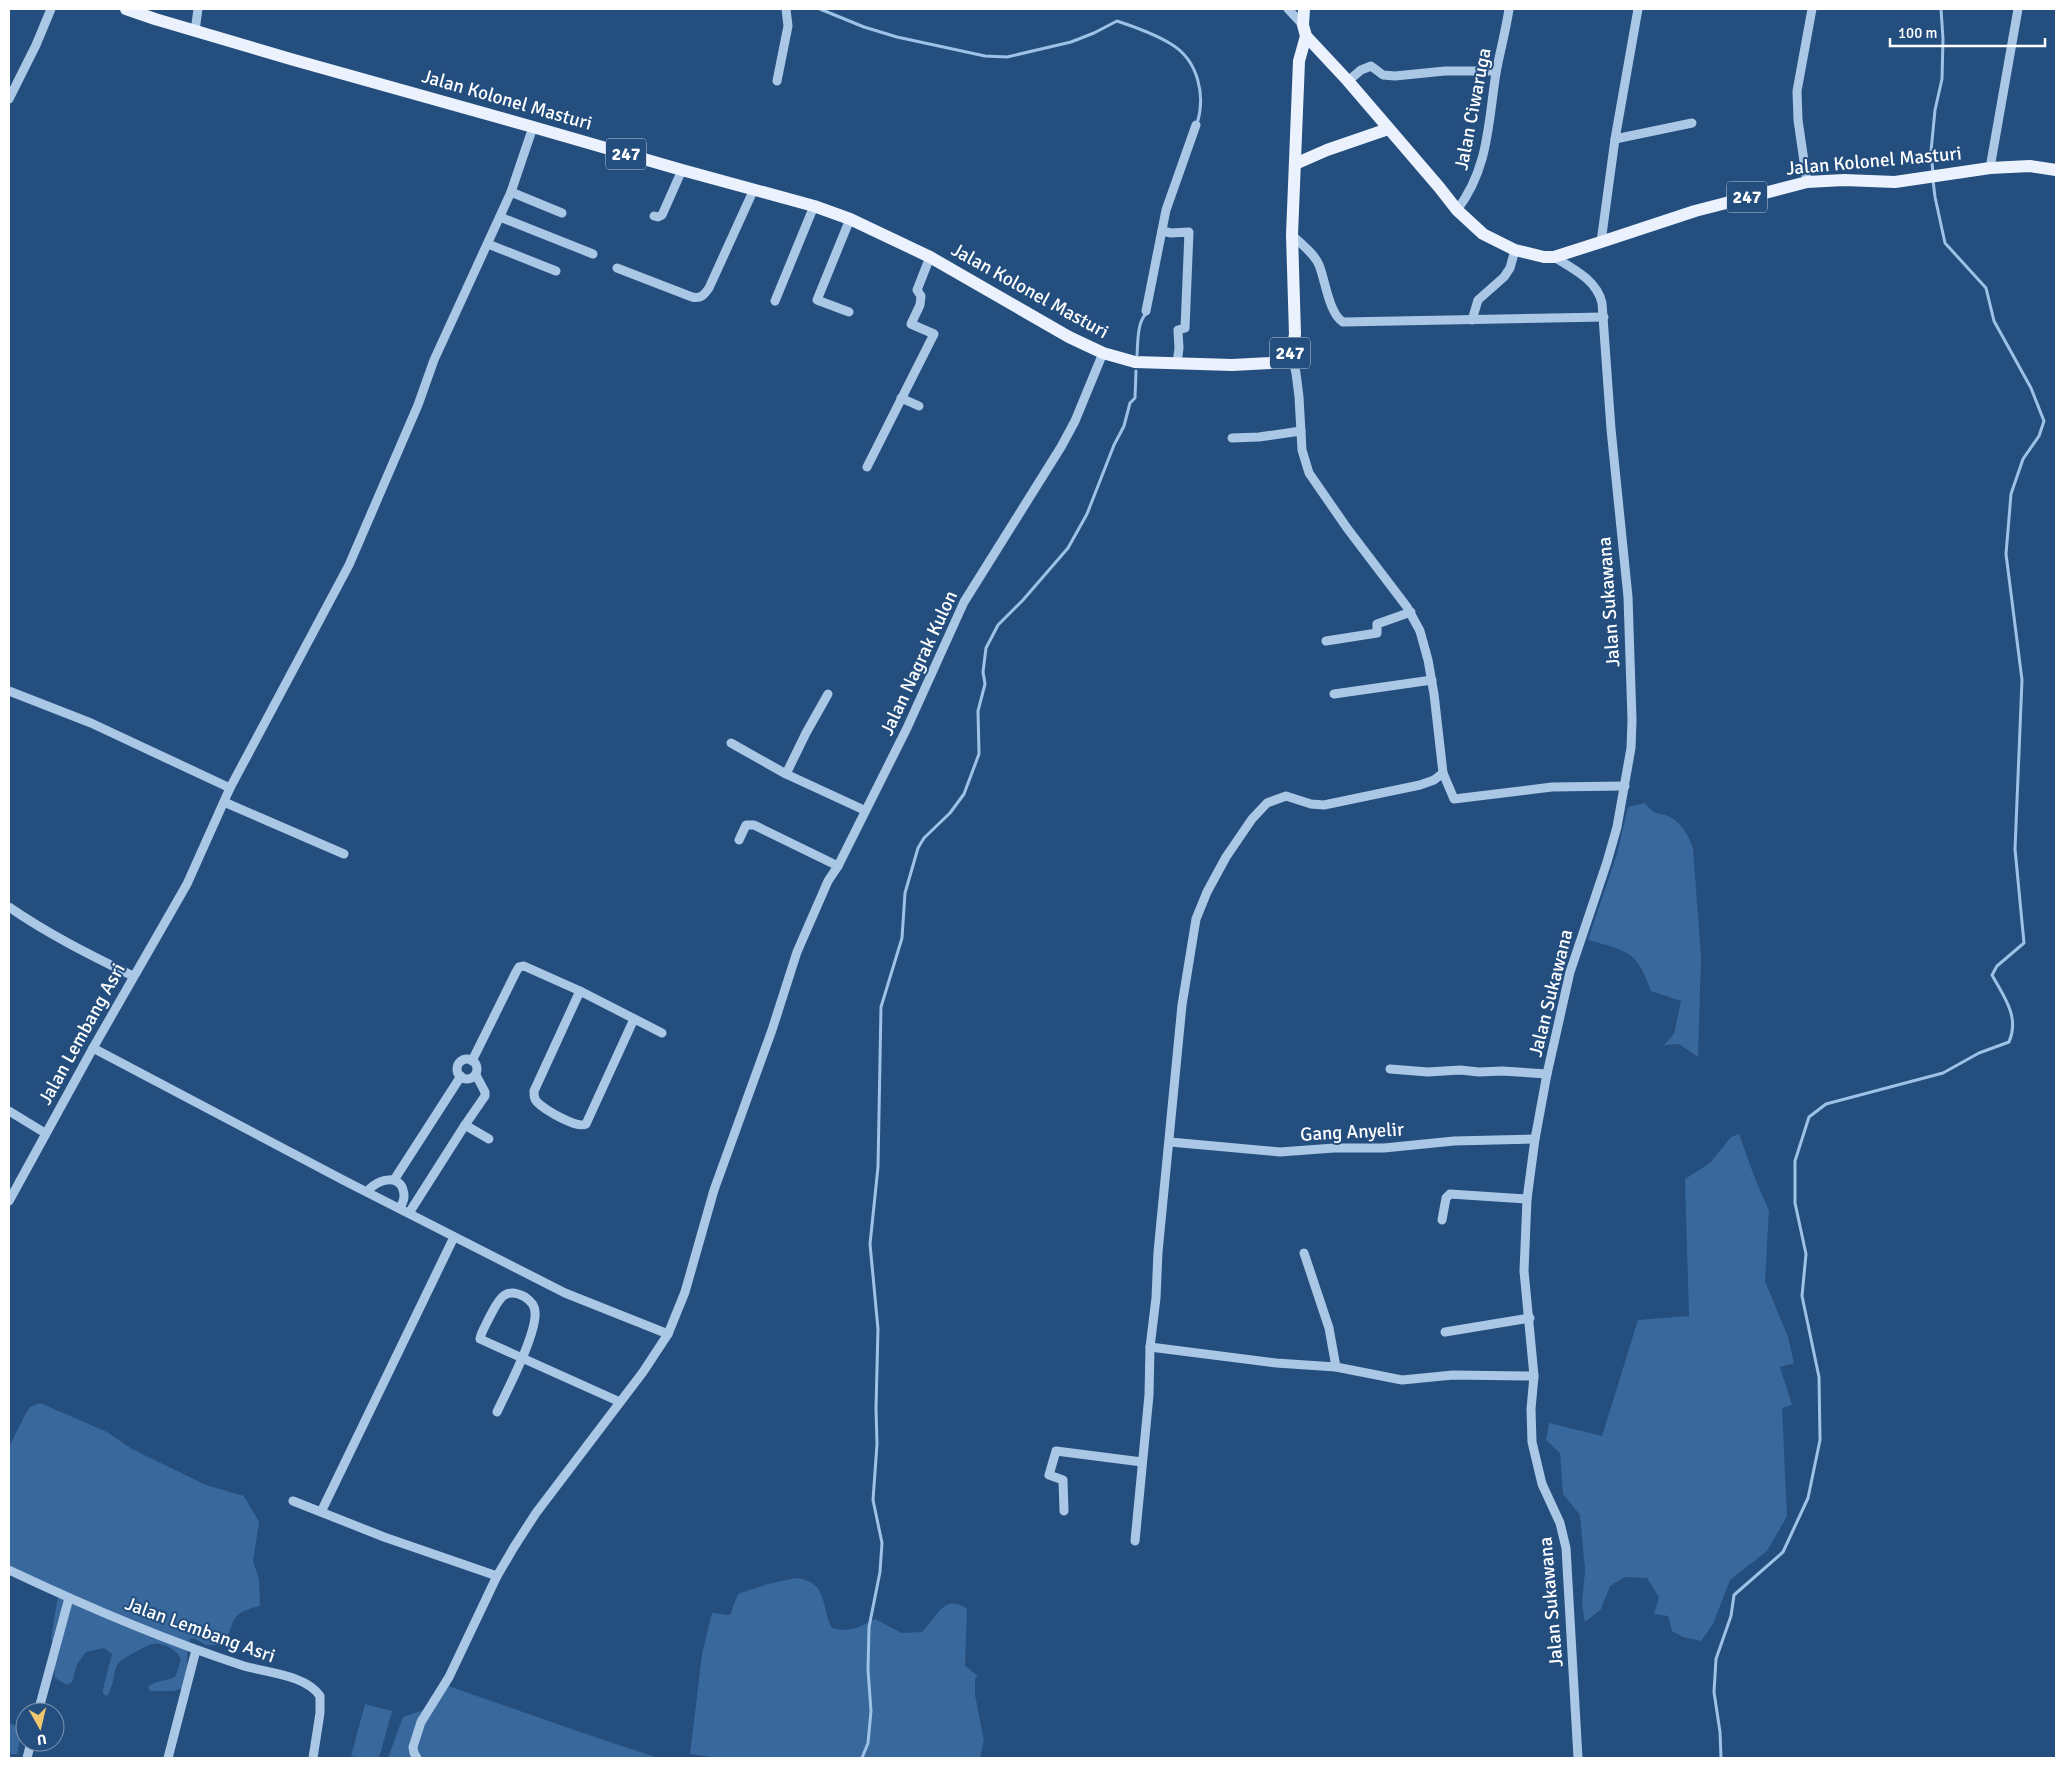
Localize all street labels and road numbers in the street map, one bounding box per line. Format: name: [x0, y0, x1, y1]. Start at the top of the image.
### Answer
street label: Jalan Ciwaruga: [1449, 46, 1497, 172]
street label: Jalan Kolonel Masturi: [419, 64, 595, 136]
road number: 247: [606, 138, 646, 170]
street label: Jalan Kolonel Masturi: [1785, 141, 1963, 181]
road number: 247: [1727, 182, 1767, 212]
street label: Jalan Kolonel Masturi: [947, 238, 1113, 344]
road number: 247: [1270, 338, 1310, 368]
street label: Jalan Sukawana: [1592, 536, 1626, 668]
street label: Jalan Nagrak Kulon: [875, 587, 963, 739]
street label: Jalan Sukawana: [1524, 927, 1578, 1059]
street label: Jalan Lembang Asri: [33, 959, 131, 1109]
street label: Gang Anyelir: [1299, 1117, 1405, 1147]
street label: Jalan Sukawana: [1533, 1536, 1569, 1668]
street label: Jalan Lembang Asri: [122, 1592, 278, 1668]

